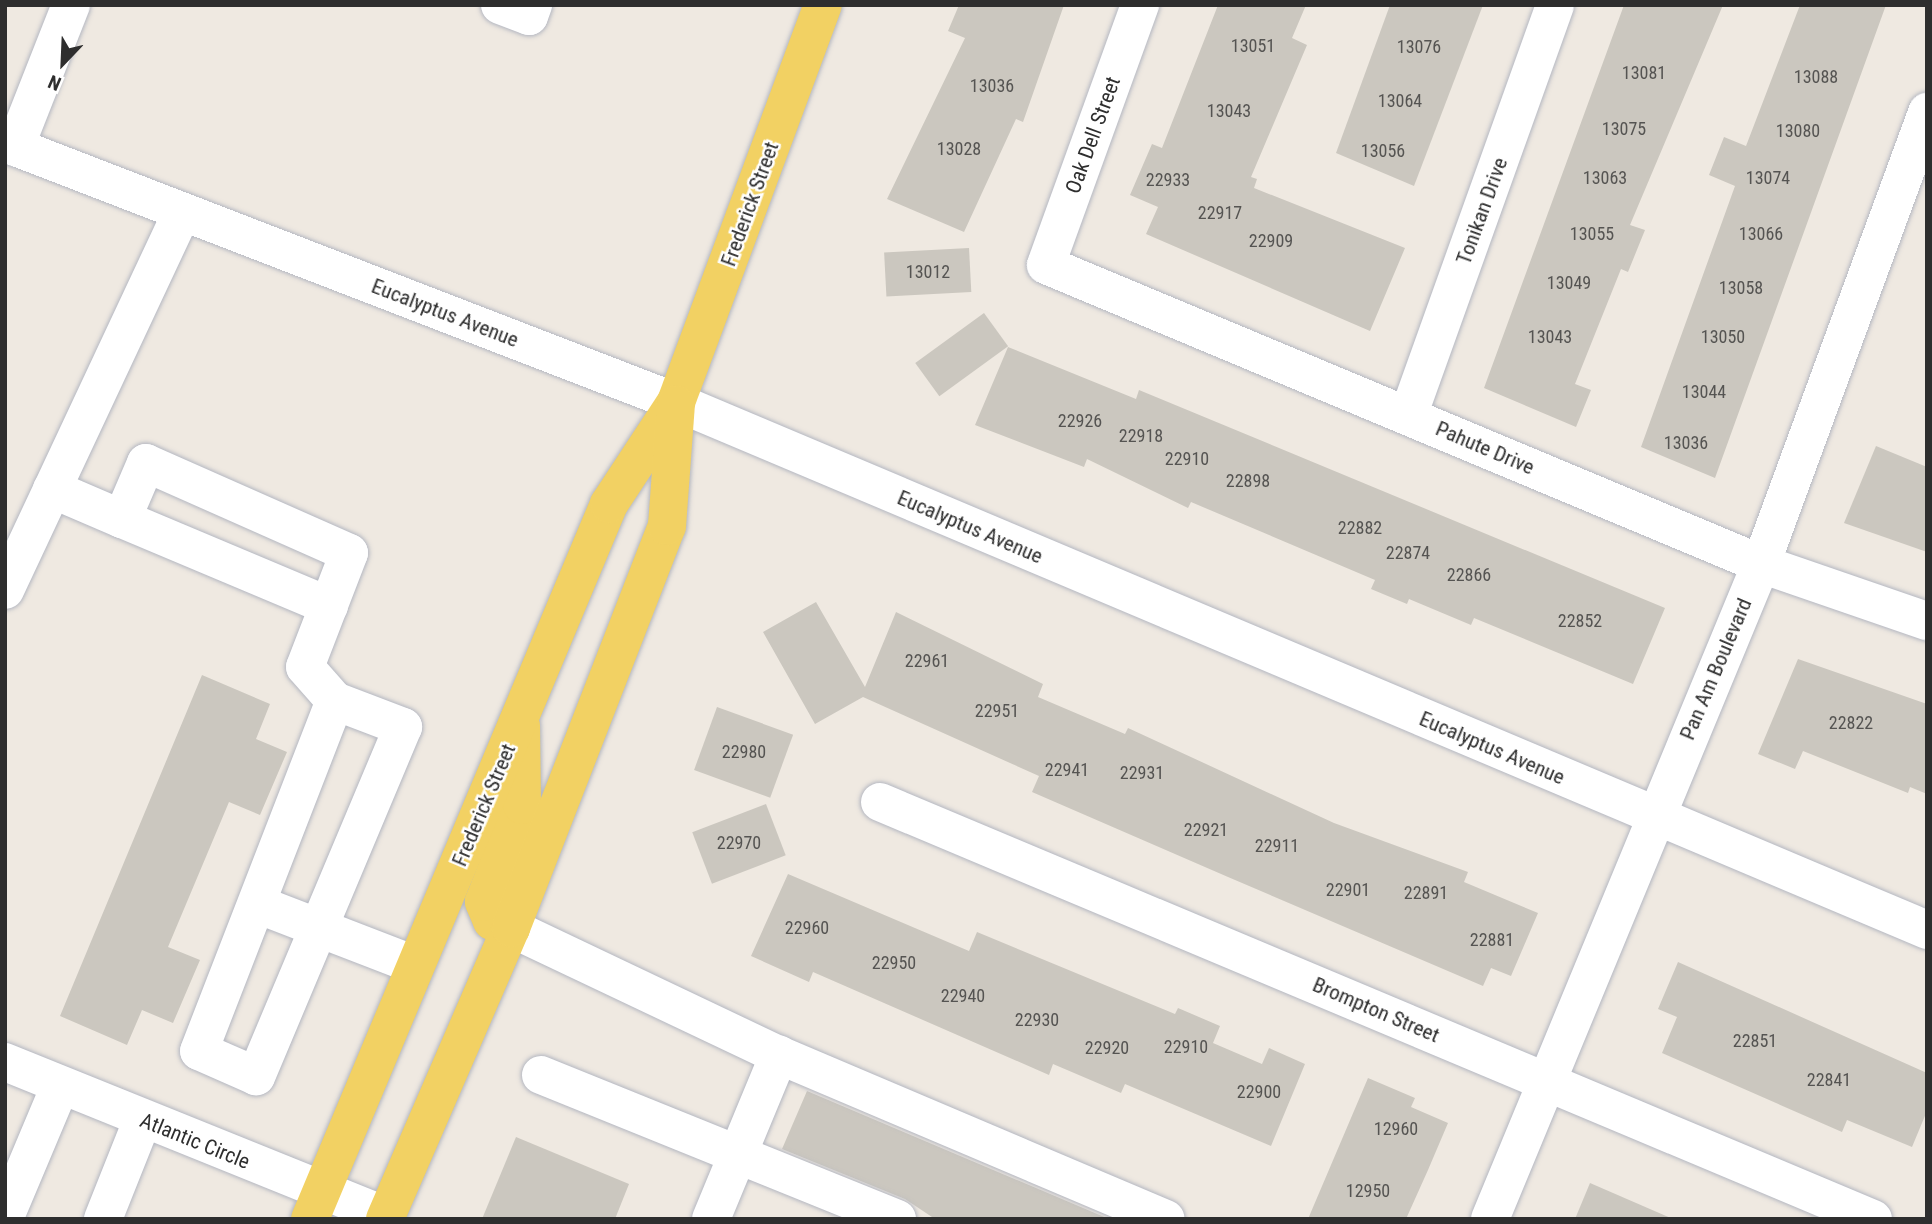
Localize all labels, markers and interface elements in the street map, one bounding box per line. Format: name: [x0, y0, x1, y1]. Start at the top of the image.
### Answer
north arrow: [28, 28, 98, 98]
house number: 13051: [1231, 35, 1275, 57]
house number: 13076: [1397, 36, 1441, 58]
house number: 13081: [1622, 62, 1666, 84]
house number: 13088: [1794, 66, 1838, 88]
text: N: [45, 70, 64, 96]
street label: Oak Dell Street: [1060, 73, 1126, 197]
house number: 13036: [970, 75, 1014, 97]
house number: 13064: [1378, 90, 1422, 112]
house number: 13043: [1207, 100, 1251, 122]
house number: 13075: [1602, 118, 1646, 140]
house number: 13080: [1776, 120, 1820, 142]
street label: Frederick Street: [716, 138, 784, 270]
house number: 13028: [937, 138, 981, 160]
house number: 13056: [1361, 140, 1405, 162]
street label: Tonikan Drive: [1451, 154, 1513, 268]
house number: 13063: [1583, 167, 1627, 189]
house number: 13074: [1746, 167, 1790, 189]
house number: 22933: [1146, 169, 1190, 191]
house number: 22917: [1198, 202, 1242, 224]
house number: 13055: [1570, 223, 1614, 245]
house number: 13066: [1739, 223, 1783, 245]
house number: 22909: [1249, 230, 1293, 252]
house number: 13012: [906, 261, 950, 283]
house number: 13049: [1547, 272, 1591, 294]
street label: Eucalyptus Avenue: [368, 273, 522, 353]
house number: 13058: [1719, 277, 1763, 299]
house number: 13043: [1528, 326, 1572, 348]
house number: 13050: [1701, 326, 1745, 348]
house number: 13044: [1682, 381, 1726, 403]
house number: 22926: [1058, 410, 1102, 432]
street label: Pahute Drive: [1432, 416, 1538, 480]
house number: 22918: [1119, 425, 1163, 447]
house number: 13036: [1664, 432, 1708, 454]
house number: 22910: [1165, 448, 1209, 470]
house number: 22898: [1226, 470, 1270, 492]
street label: Eucalyptus Avenue: [894, 485, 1046, 569]
house number: 22882: [1338, 517, 1382, 539]
house number: 22874: [1386, 542, 1430, 564]
house number: 22866: [1447, 564, 1491, 586]
street label: Pan Am Boulevard: [1675, 594, 1757, 744]
house number: 22852: [1558, 610, 1602, 632]
house number: 22961: [905, 650, 949, 672]
house number: 22951: [975, 700, 1019, 722]
street label: Eucalyptus Avenue: [1416, 706, 1568, 790]
house number: 22822: [1829, 712, 1873, 734]
street label: Frederick Street: [447, 740, 521, 870]
house number: 22980: [722, 741, 766, 763]
house number: 22941: [1045, 759, 1089, 781]
house number: 22931: [1120, 762, 1164, 784]
house number: 22921: [1184, 819, 1228, 841]
house number: 22970: [717, 832, 761, 854]
house number: 22911: [1255, 835, 1299, 857]
house number: 22901: [1326, 879, 1370, 901]
house number: 22891: [1404, 882, 1448, 904]
house number: 22960: [785, 917, 829, 939]
house number: 22881: [1470, 929, 1514, 951]
house number: 22950: [872, 952, 916, 974]
street label: Brompton Street: [1309, 972, 1443, 1048]
house number: 22940: [941, 985, 985, 1007]
house number: 22930: [1015, 1009, 1059, 1031]
house number: 22851: [1733, 1030, 1777, 1052]
house number: 22910: [1164, 1036, 1208, 1058]
house number: 22920: [1085, 1037, 1129, 1059]
house number: 22841: [1807, 1069, 1851, 1091]
house number: 22900: [1237, 1081, 1281, 1103]
street label: Atlantic Circle: [136, 1108, 254, 1174]
house number: 12960: [1374, 1118, 1418, 1140]
house number: 12950: [1346, 1180, 1390, 1202]

